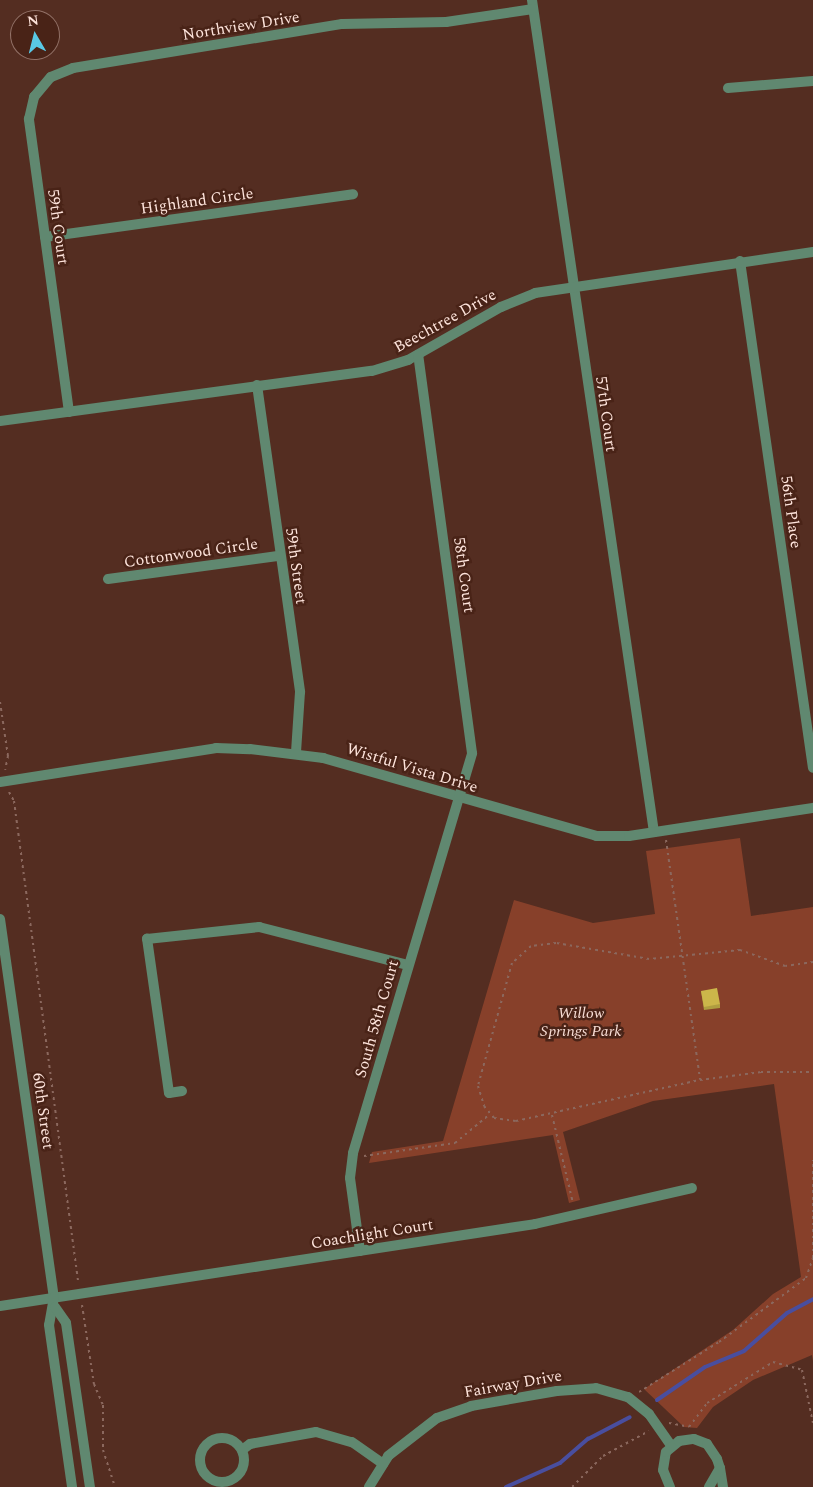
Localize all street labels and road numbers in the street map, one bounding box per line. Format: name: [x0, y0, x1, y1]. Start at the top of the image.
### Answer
street label: Northview Drive: [181, 7, 301, 45]
street label: Highland Circle: [139, 184, 255, 218]
street label: 59th Court: [43, 188, 73, 266]
street label: Beechtree Drive: [390, 285, 500, 357]
street label: 57th Court: [591, 375, 621, 453]
street label: 56th Place: [776, 474, 806, 550]
street label: 59th Street: [281, 527, 311, 605]
street label: Cottonwood Circle: [123, 534, 259, 572]
street label: 58th Court: [449, 536, 479, 614]
street label: Wistful Vista Drive: [344, 739, 480, 797]
street label: South 58th Court: [351, 958, 403, 1080]
street label: 60th Street: [28, 1072, 58, 1150]
street label: Coachlight Court: [309, 1215, 435, 1253]
street label: Fairway Drive: [462, 1366, 564, 1402]

